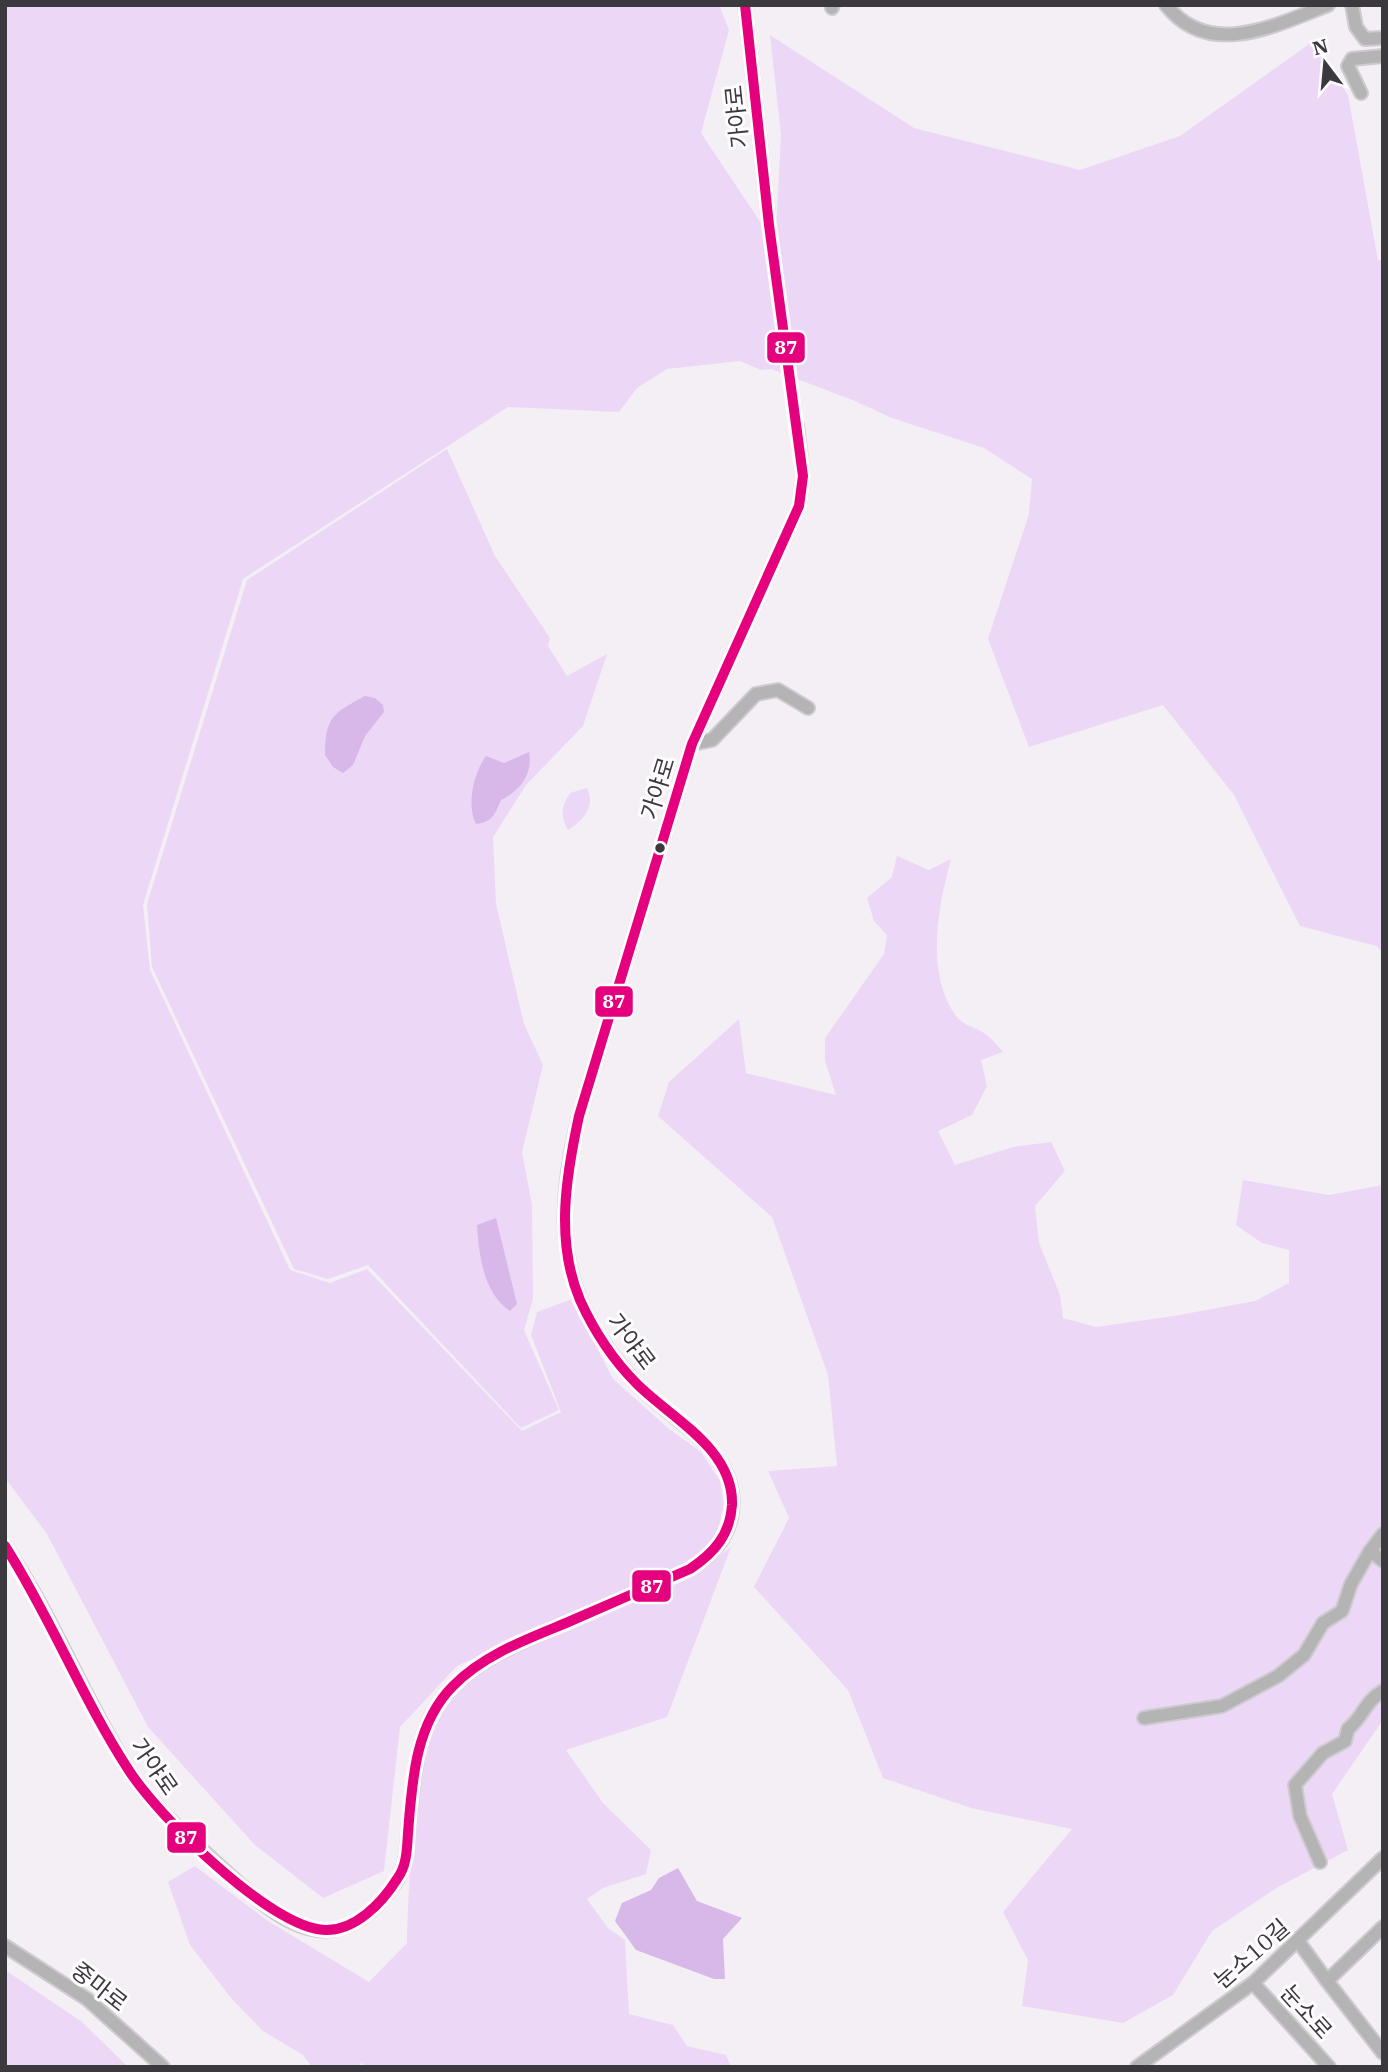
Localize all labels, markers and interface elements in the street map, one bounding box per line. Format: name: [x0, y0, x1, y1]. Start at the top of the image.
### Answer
north arrow: [1290, 28, 1360, 98]
text: N: [1310, 33, 1331, 60]
street label: 가야로: [718, 84, 754, 150]
line badge: 87: [766, 331, 806, 364]
text: 87: [775, 335, 797, 359]
street label: 가야로: [633, 753, 681, 823]
unlabelled marker: [653, 841, 667, 855]
line badge: 87: [594, 985, 634, 1018]
text: 87: [603, 989, 625, 1013]
street label: 가야로: [601, 1307, 663, 1375]
line badge: 87: [631, 1569, 672, 1603]
text: 87: [641, 1574, 663, 1598]
street label: 가야로: [125, 1731, 185, 1801]
line badge: 87: [166, 1821, 207, 1854]
text: 87: [175, 1825, 197, 1849]
street label: 눈소10길: [1207, 1912, 1295, 1994]
street label: 중마로: [66, 1955, 134, 2017]
street label: 눈소로: [1275, 1977, 1339, 2045]

